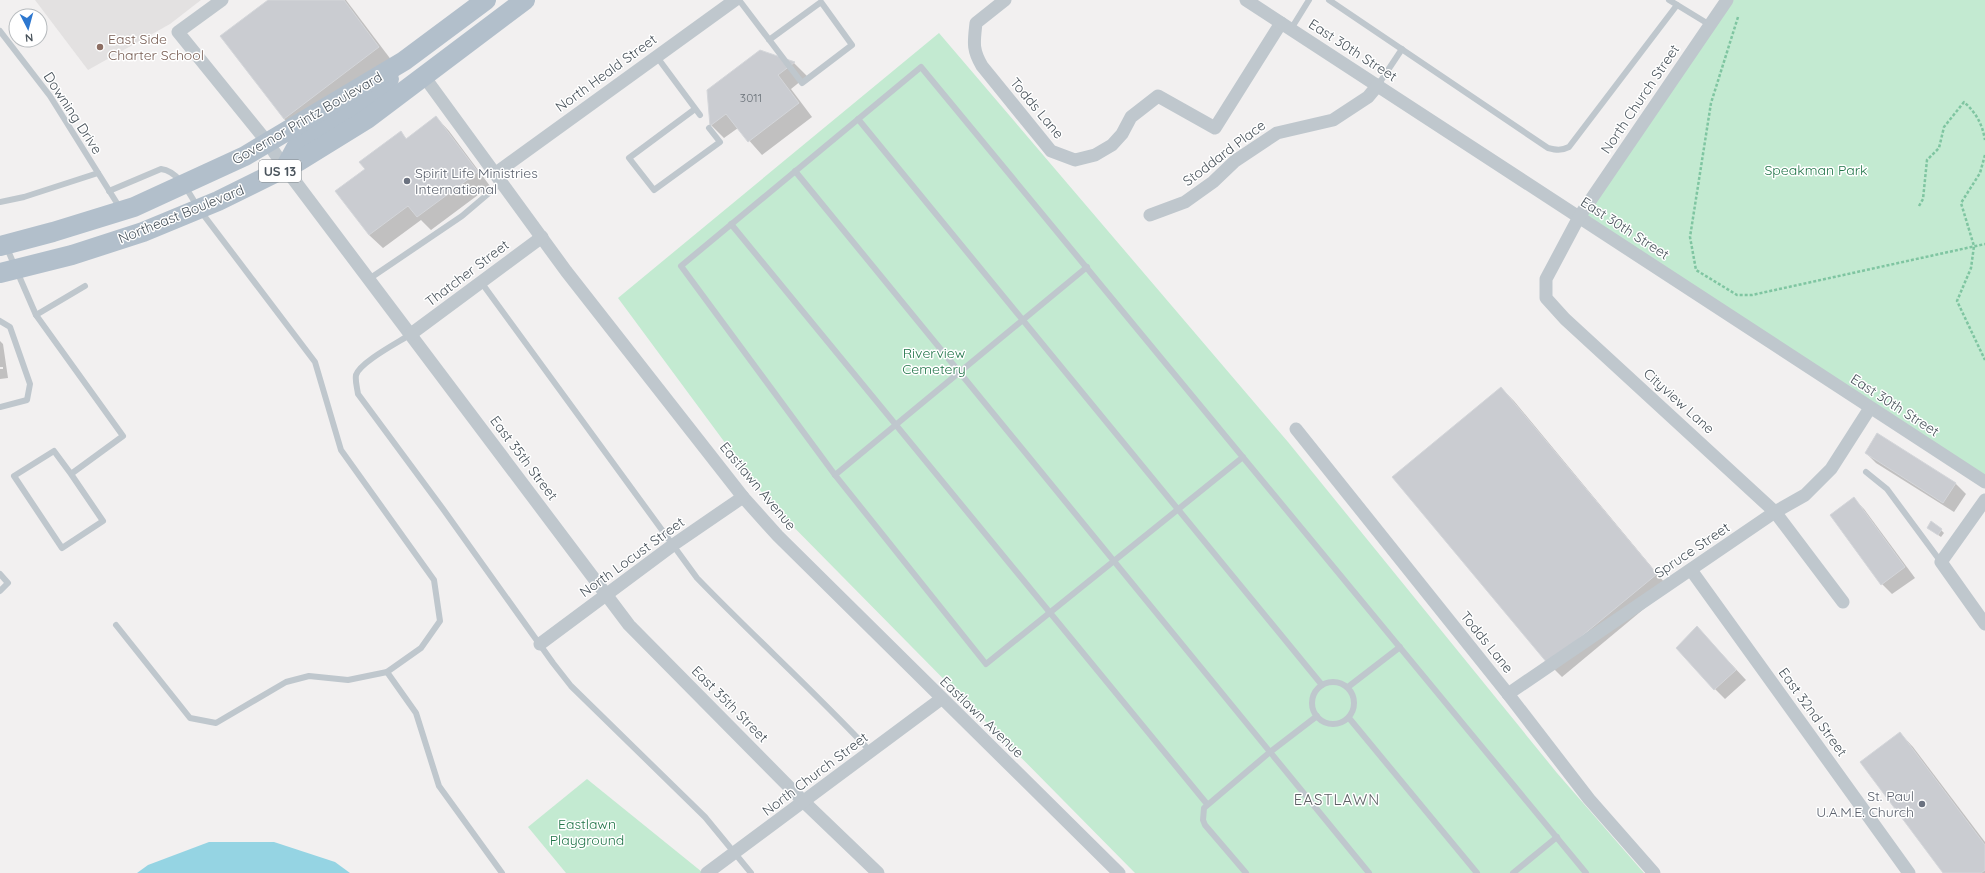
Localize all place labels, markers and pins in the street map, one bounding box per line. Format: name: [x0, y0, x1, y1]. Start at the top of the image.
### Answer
place label: East Side Charter School: [108, 30, 204, 64]
marker: East Side Charter School: [95, 42, 105, 52]
place label: Spirit Life Ministries International: [415, 164, 538, 198]
marker: Spirit Life Ministries International: [402, 176, 412, 186]
place label: St. Paul U.A.M.E. Church: [1816, 787, 1914, 821]
marker: St. Paul U.A.M.E. Church: [1917, 799, 1927, 809]

